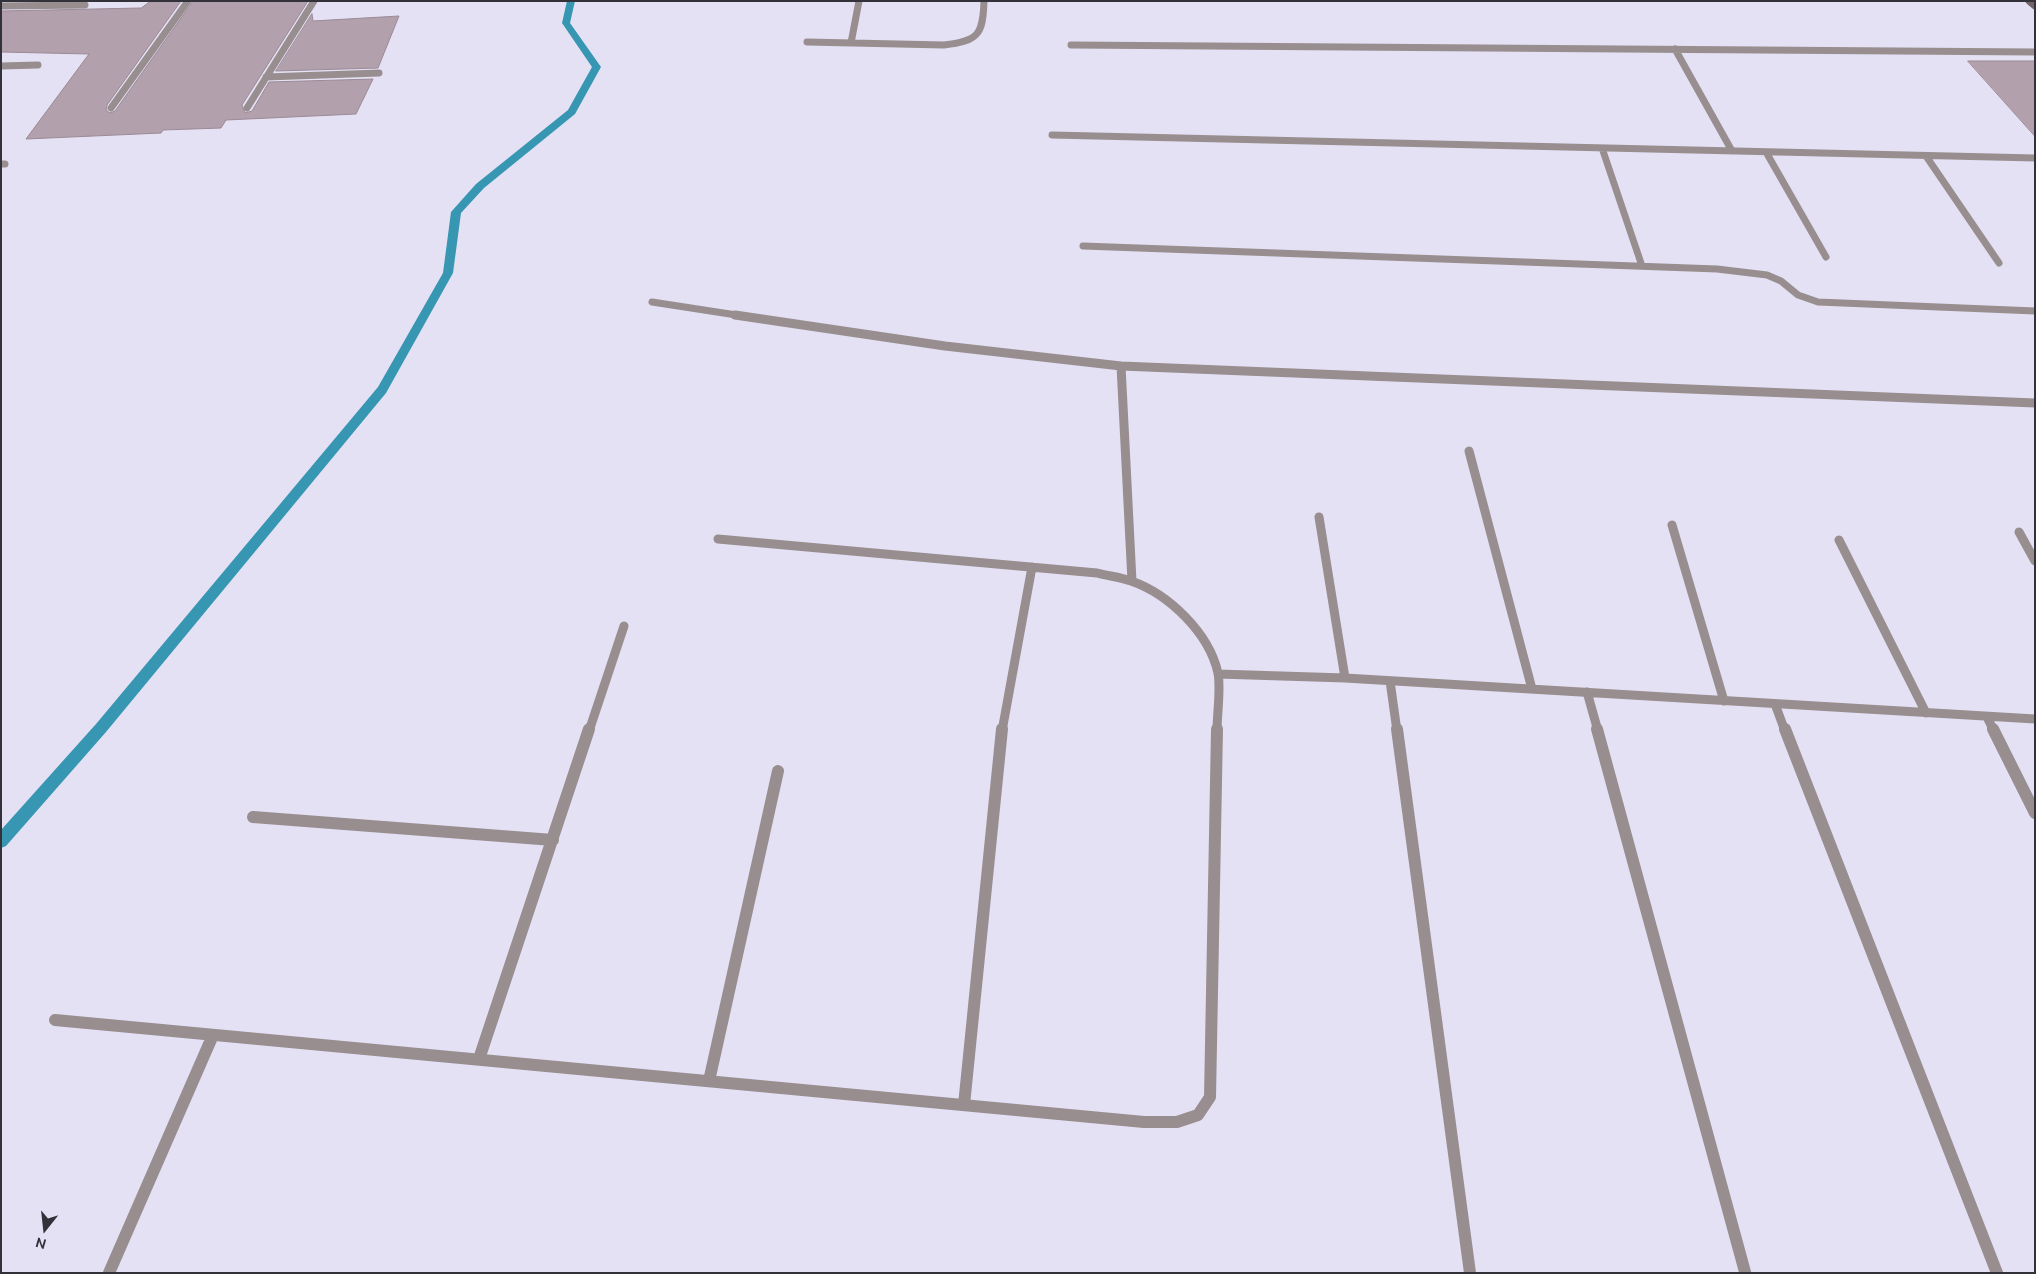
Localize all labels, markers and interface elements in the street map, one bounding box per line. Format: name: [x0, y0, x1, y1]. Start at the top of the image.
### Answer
north arrow: [20, 1204, 70, 1254]
text: N: [34, 1234, 48, 1253]

